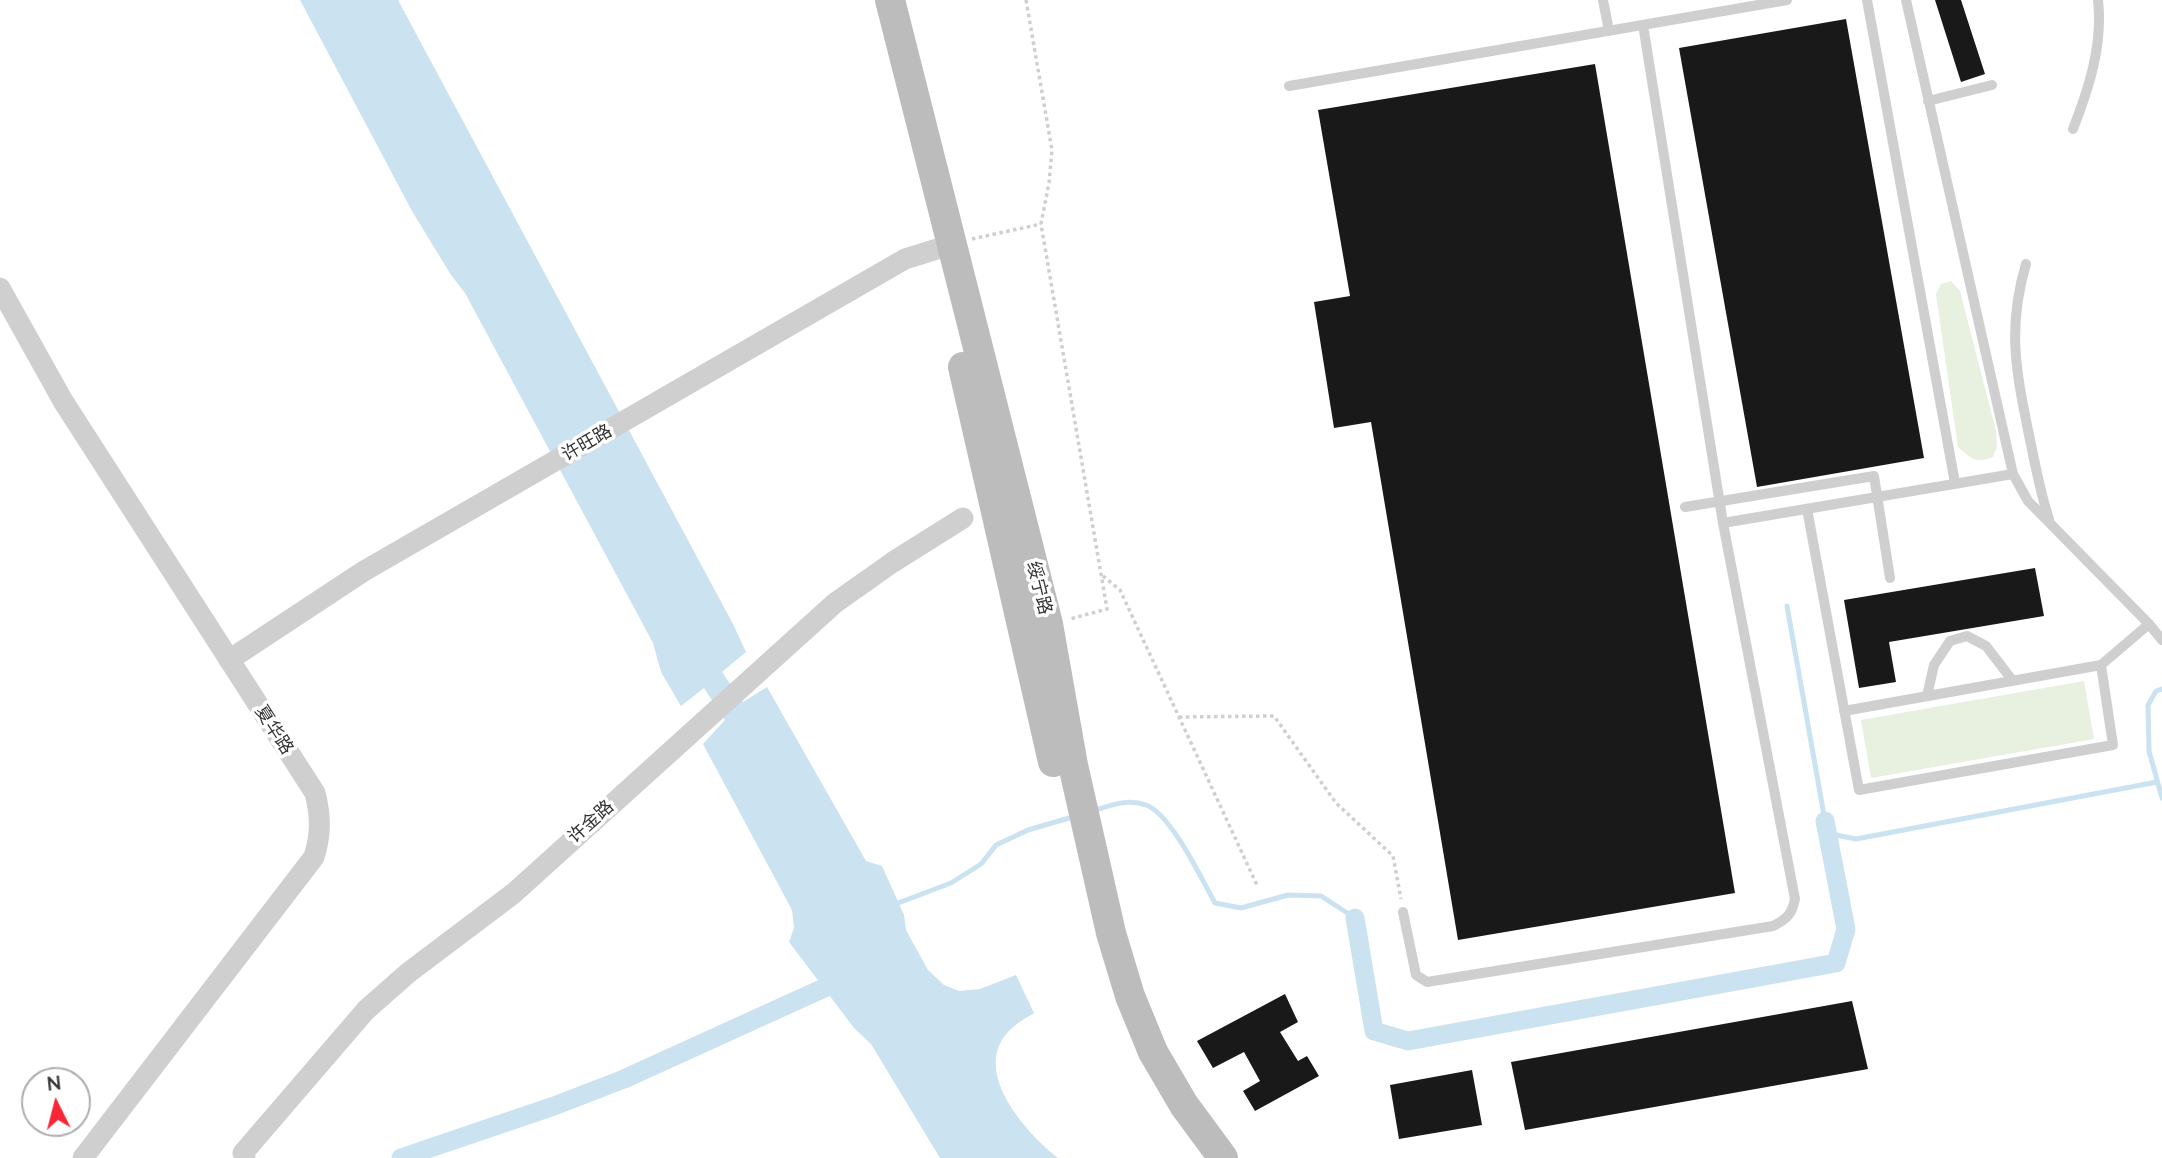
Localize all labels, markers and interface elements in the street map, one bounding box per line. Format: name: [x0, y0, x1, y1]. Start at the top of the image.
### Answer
street label: 许旺路: [558, 420, 616, 466]
street label: 绥宁路: [1022, 559, 1056, 617]
street label: 夏华路: [250, 701, 298, 759]
street label: 许金路: [564, 796, 618, 848]
north arrow: [21, 1067, 91, 1137]
text: N: [46, 1070, 62, 1096]

